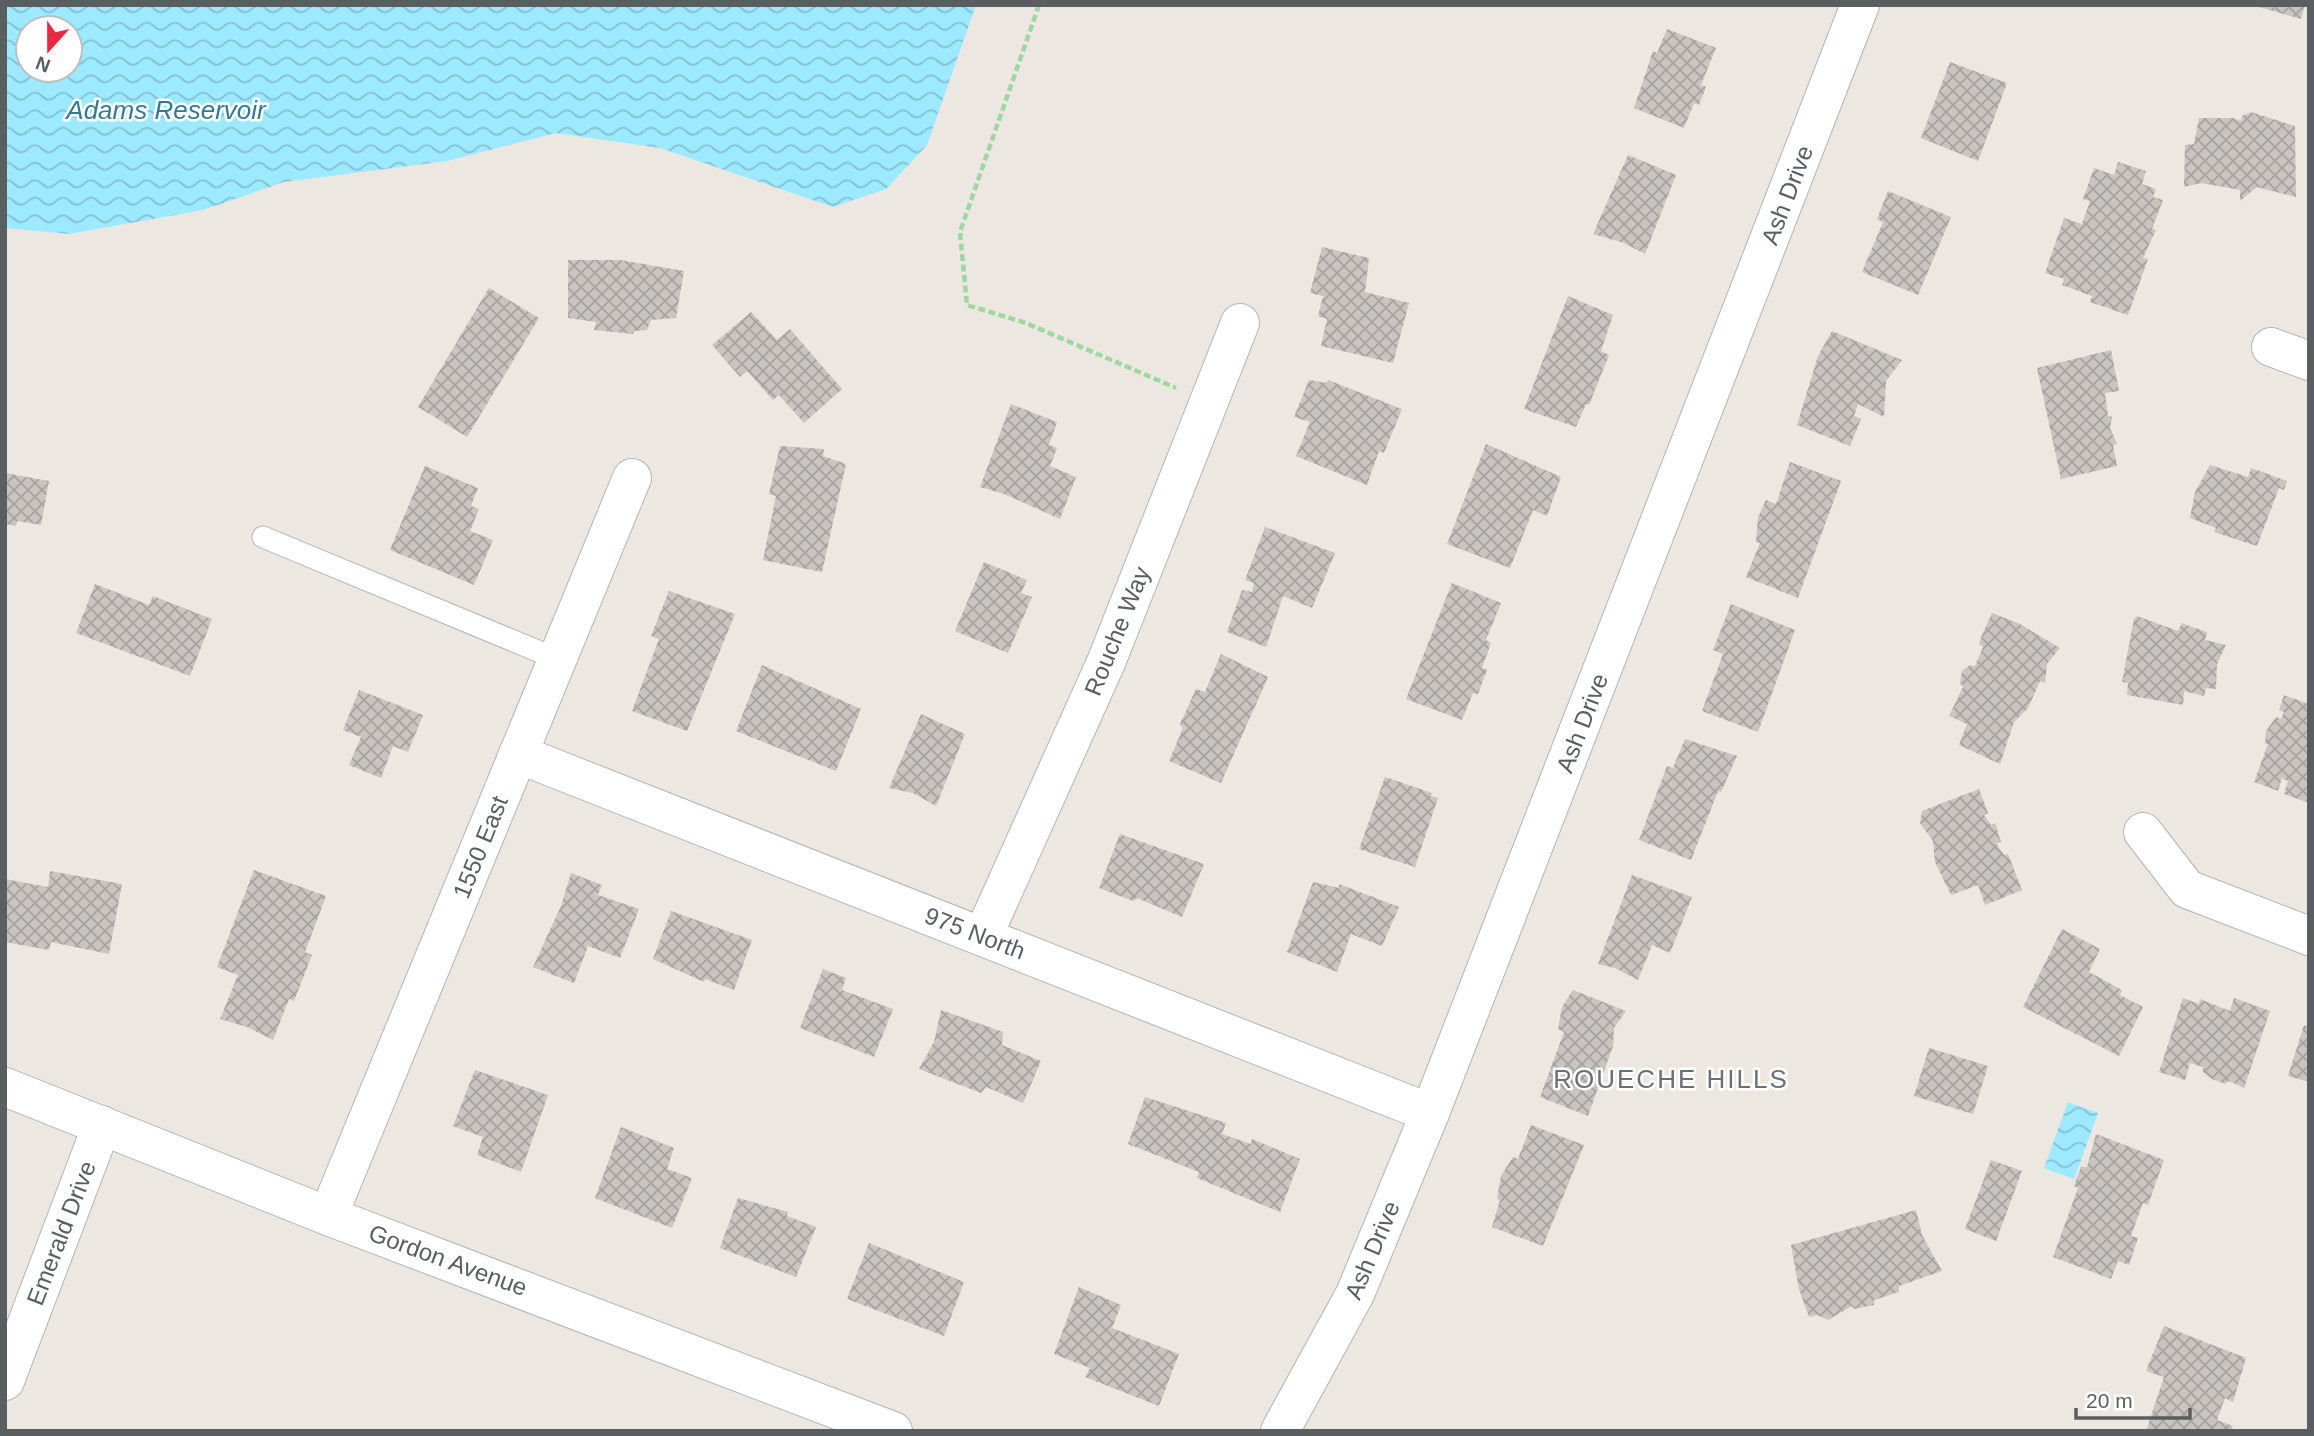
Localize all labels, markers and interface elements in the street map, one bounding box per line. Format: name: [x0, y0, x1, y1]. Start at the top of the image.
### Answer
north arrow: [14, 14, 84, 84]
text: N: [33, 52, 53, 77]
water label: Adams Reservoir: [64, 95, 267, 125]
street label: Ash Drive: [1756, 142, 1818, 248]
street label: Rouche Way: [1079, 563, 1155, 699]
street label: Ash Drive: [1551, 670, 1613, 776]
street label: 1550 East: [447, 792, 513, 902]
street label: 975 North: [921, 902, 1029, 964]
district label: ROUECHE HILLS: [1553, 1064, 1789, 1094]
street label: Emerald Drive: [21, 1157, 101, 1309]
street label: Ash Drive: [1339, 1197, 1405, 1303]
street label: Gordon Avenue: [365, 1219, 531, 1301]
scale bar: [2076, 1376, 2190, 1420]
text: 20 m: [2086, 1389, 2133, 1412]

